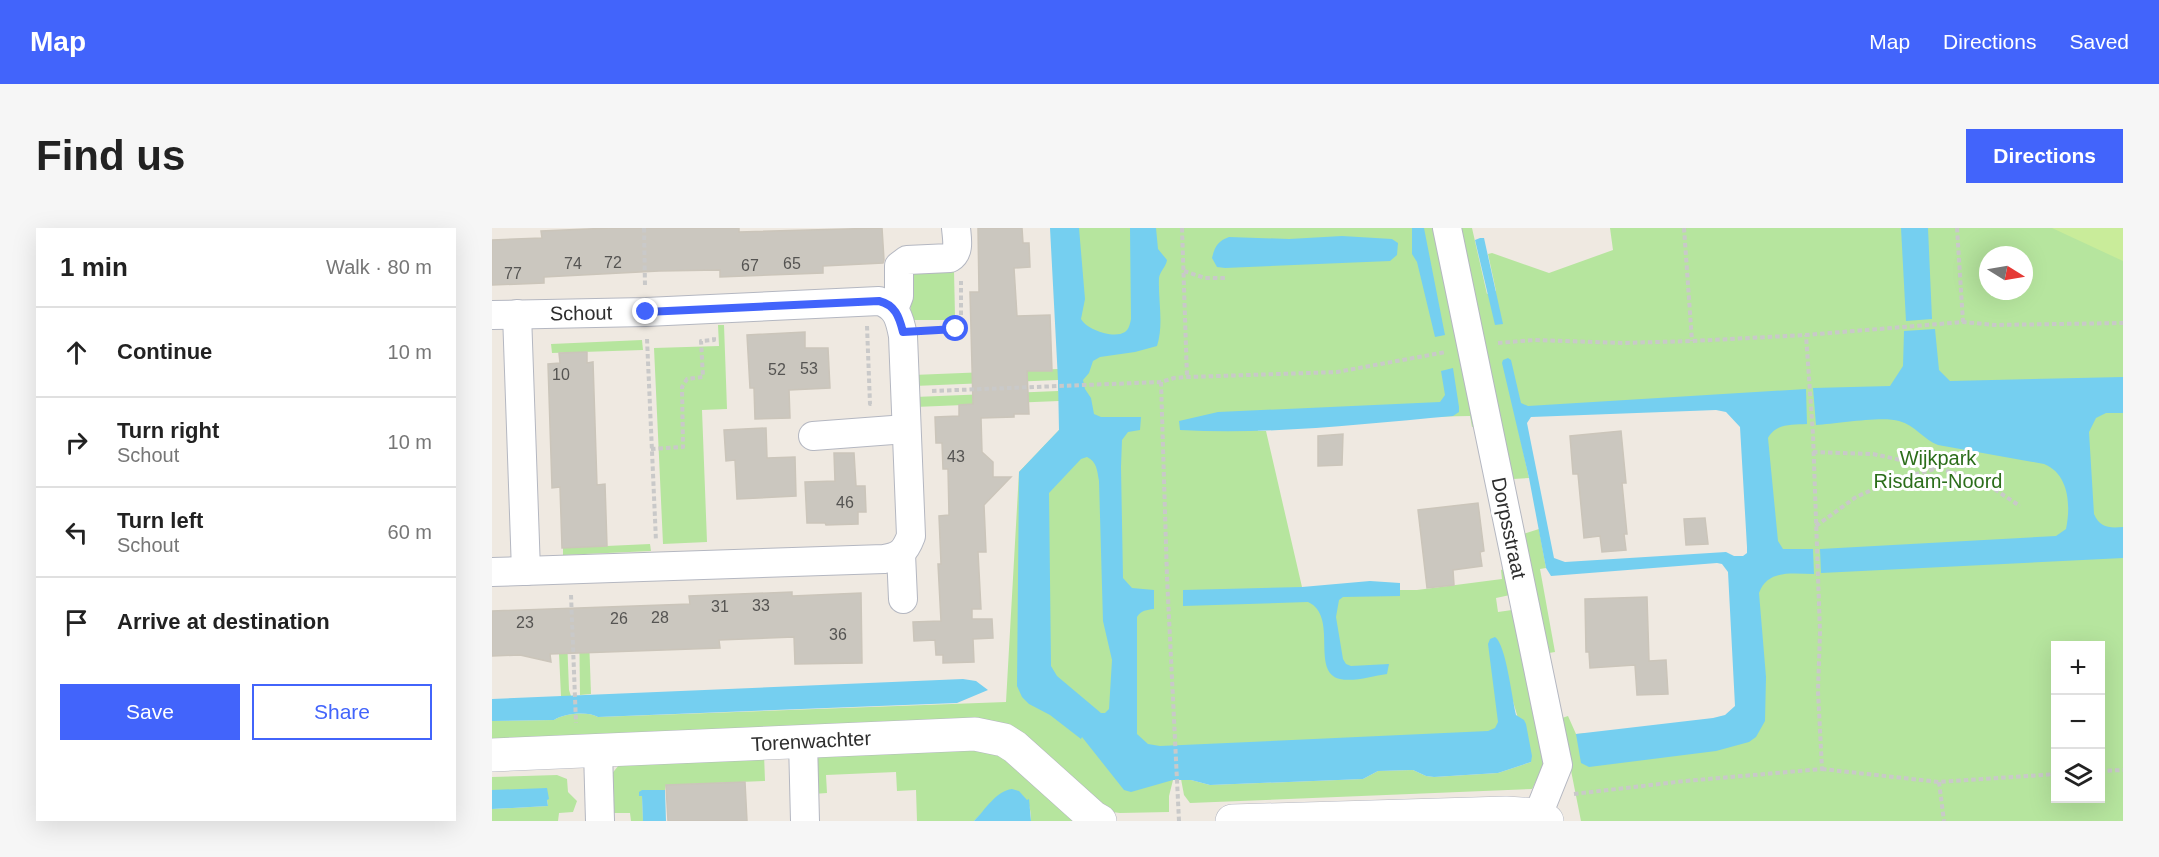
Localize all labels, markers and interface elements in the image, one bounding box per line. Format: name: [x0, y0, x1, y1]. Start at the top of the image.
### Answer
text: Map: [30, 26, 86, 57]
text: Map: [1869, 30, 1910, 53]
text: Directions: [1943, 30, 2036, 53]
text: Saved: [2069, 30, 2129, 53]
button: Directions: [1966, 129, 2123, 183]
text: Find us: [36, 132, 185, 179]
north arrow: [1979, 246, 2033, 300]
text: 1 min: [60, 252, 128, 282]
house number: 72: [604, 254, 622, 271]
house number: 74: [564, 255, 582, 272]
house number: 65: [783, 255, 801, 272]
text: Walk · 80 m: [326, 256, 432, 278]
house number: 67: [741, 257, 759, 274]
house number: 77: [504, 265, 522, 282]
route end: [632, 298, 658, 324]
street label: Schout: [550, 301, 613, 325]
route start: [942, 315, 968, 341]
icon: ahead: [60, 336, 93, 369]
text: Continue: [117, 339, 212, 364]
text: 10 m: [388, 341, 432, 363]
house number: 53: [800, 360, 818, 377]
house number: 52: [768, 361, 786, 378]
house number: 10: [552, 366, 570, 383]
text: Turn right: [117, 418, 219, 443]
icon: right: [60, 426, 93, 459]
text: 10 m: [388, 431, 432, 453]
text: Schout: [117, 444, 179, 466]
park label: Wijkpark Risdam-Noord: [1874, 447, 2002, 492]
house number: 43: [947, 448, 965, 465]
street label: Dorpsstraat: [1487, 475, 1531, 581]
house number: 46: [836, 494, 854, 511]
text: Turn left: [117, 508, 203, 533]
icon: left: [60, 516, 93, 549]
text: 60 m: [388, 521, 432, 543]
text: Schout: [117, 534, 179, 556]
house number: 33: [752, 597, 770, 614]
house number: 31: [711, 598, 729, 615]
icon: arrive: [60, 606, 93, 639]
text: Arrive at destination: [117, 609, 330, 634]
house number: 28: [651, 609, 669, 626]
house number: 26: [610, 610, 628, 627]
house number: 23: [516, 614, 534, 631]
house number: 36: [829, 626, 847, 643]
map controls: [2051, 641, 2105, 803]
button: +: [2051, 641, 2105, 695]
button: Save: [60, 684, 240, 740]
button: Share: [252, 684, 432, 740]
button: −: [2051, 695, 2105, 749]
street label: Torenwachter: [750, 727, 872, 755]
button: layers: [2051, 749, 2105, 803]

